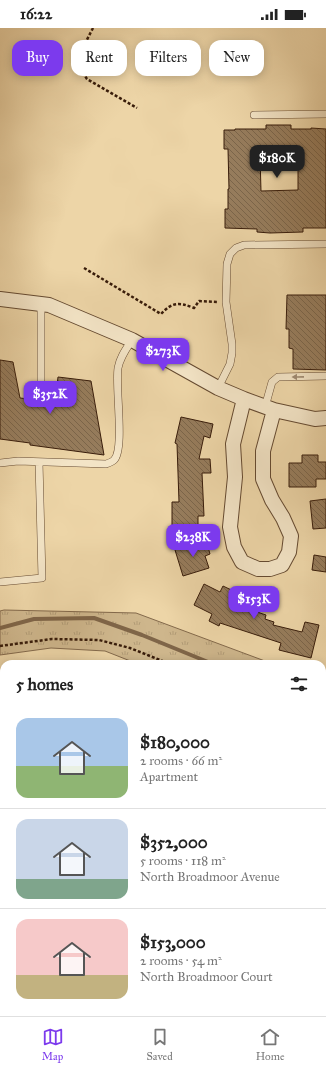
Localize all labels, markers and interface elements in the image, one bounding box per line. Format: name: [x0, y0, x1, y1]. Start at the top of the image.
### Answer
text: 16:22: [20, 5, 52, 23]
chip: Buy: [12, 40, 63, 76]
chip: Rent: [71, 40, 127, 76]
chip: Filters: [135, 40, 201, 76]
chip: New: [209, 40, 264, 76]
pin: $180K: [249, 145, 305, 179]
text: $180K: [259, 150, 295, 166]
pin: $273K: [135, 338, 191, 372]
text: $273K: [145, 343, 181, 359]
one-way arrow: [292, 373, 304, 380]
pin: $352K: [22, 381, 78, 415]
text: $352K: [33, 386, 67, 402]
pin: $238K: [165, 524, 221, 558]
text: $238K: [175, 529, 211, 545]
pin: $153K: [226, 586, 282, 620]
text: $153K: [237, 591, 271, 607]
icon: filters: [288, 673, 310, 695]
text: 5 homes: [16, 674, 73, 695]
text: $180,000: [140, 732, 210, 753]
icon: home: [48, 734, 96, 782]
text: 2 rooms · 66 m²: [140, 753, 222, 769]
text: Apartment: [140, 769, 198, 785]
text: $352,000: [140, 832, 208, 853]
icon: home: [48, 835, 96, 883]
text: 5 rooms · 118 m²: [140, 853, 226, 869]
text: North Broadmoor Avenue: [140, 869, 280, 885]
text: $153,000: [140, 932, 206, 953]
icon: home: [48, 935, 96, 983]
text: 2 rooms · 54 m²: [140, 953, 222, 969]
text: North Broadmoor Court: [140, 969, 273, 985]
tab: Map: [42, 1026, 64, 1063]
tab: Saved: [147, 1026, 173, 1063]
tab: Home: [256, 1026, 284, 1063]

